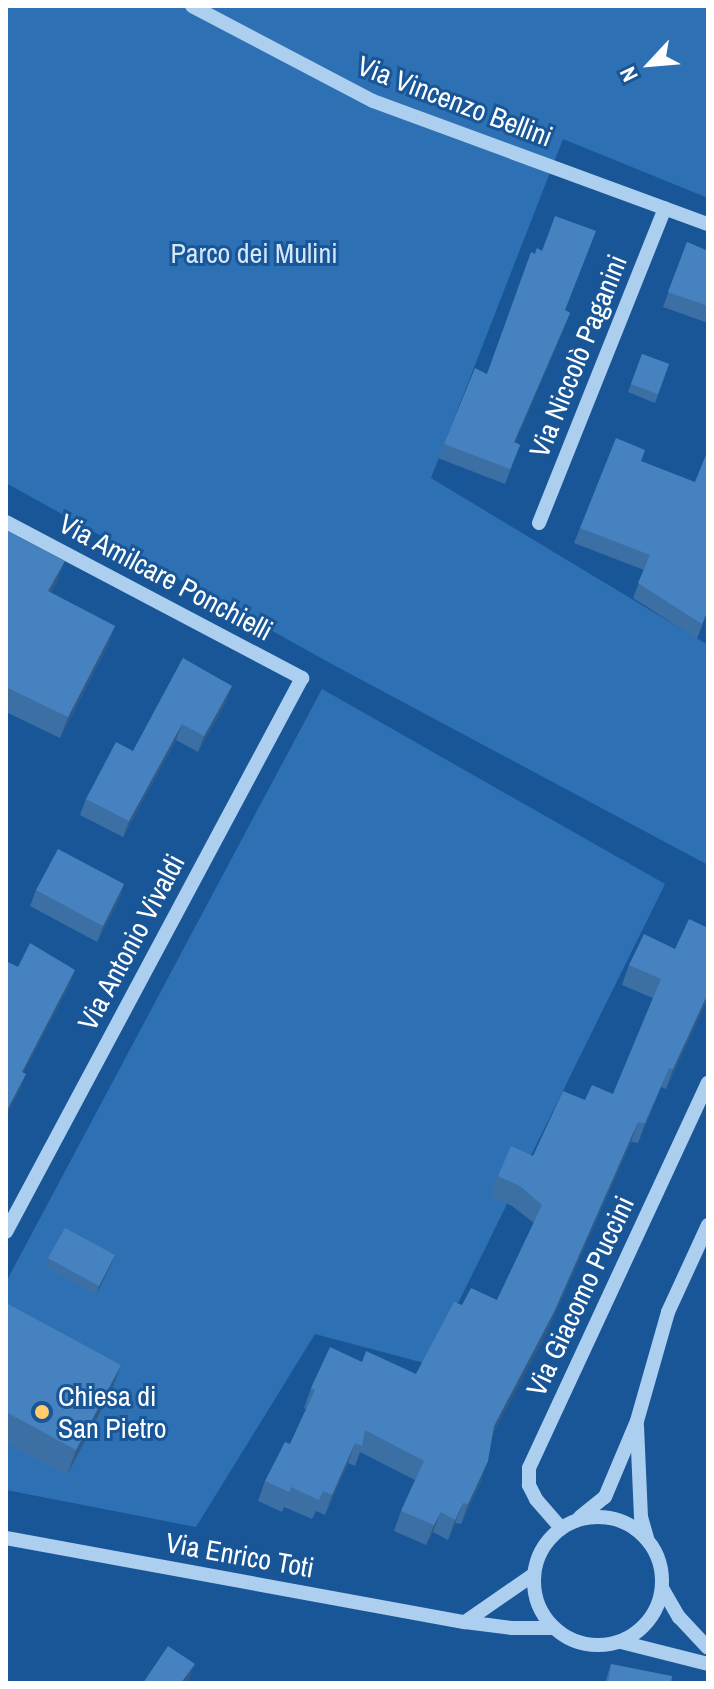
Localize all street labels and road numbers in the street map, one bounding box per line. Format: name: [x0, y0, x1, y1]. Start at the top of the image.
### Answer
street label: Via Vincenzo Bellini: [353, 48, 557, 154]
street label: Via Niccolò Paganini: [522, 250, 634, 462]
street label: Via Amilcare Ponchielli: [53, 506, 279, 648]
street label: Via Antonio Vivaldi: [70, 848, 192, 1036]
street label: Via Giacomo Puccini: [519, 1191, 641, 1401]
street label: Via Enrico Toti: [163, 1525, 317, 1585]

